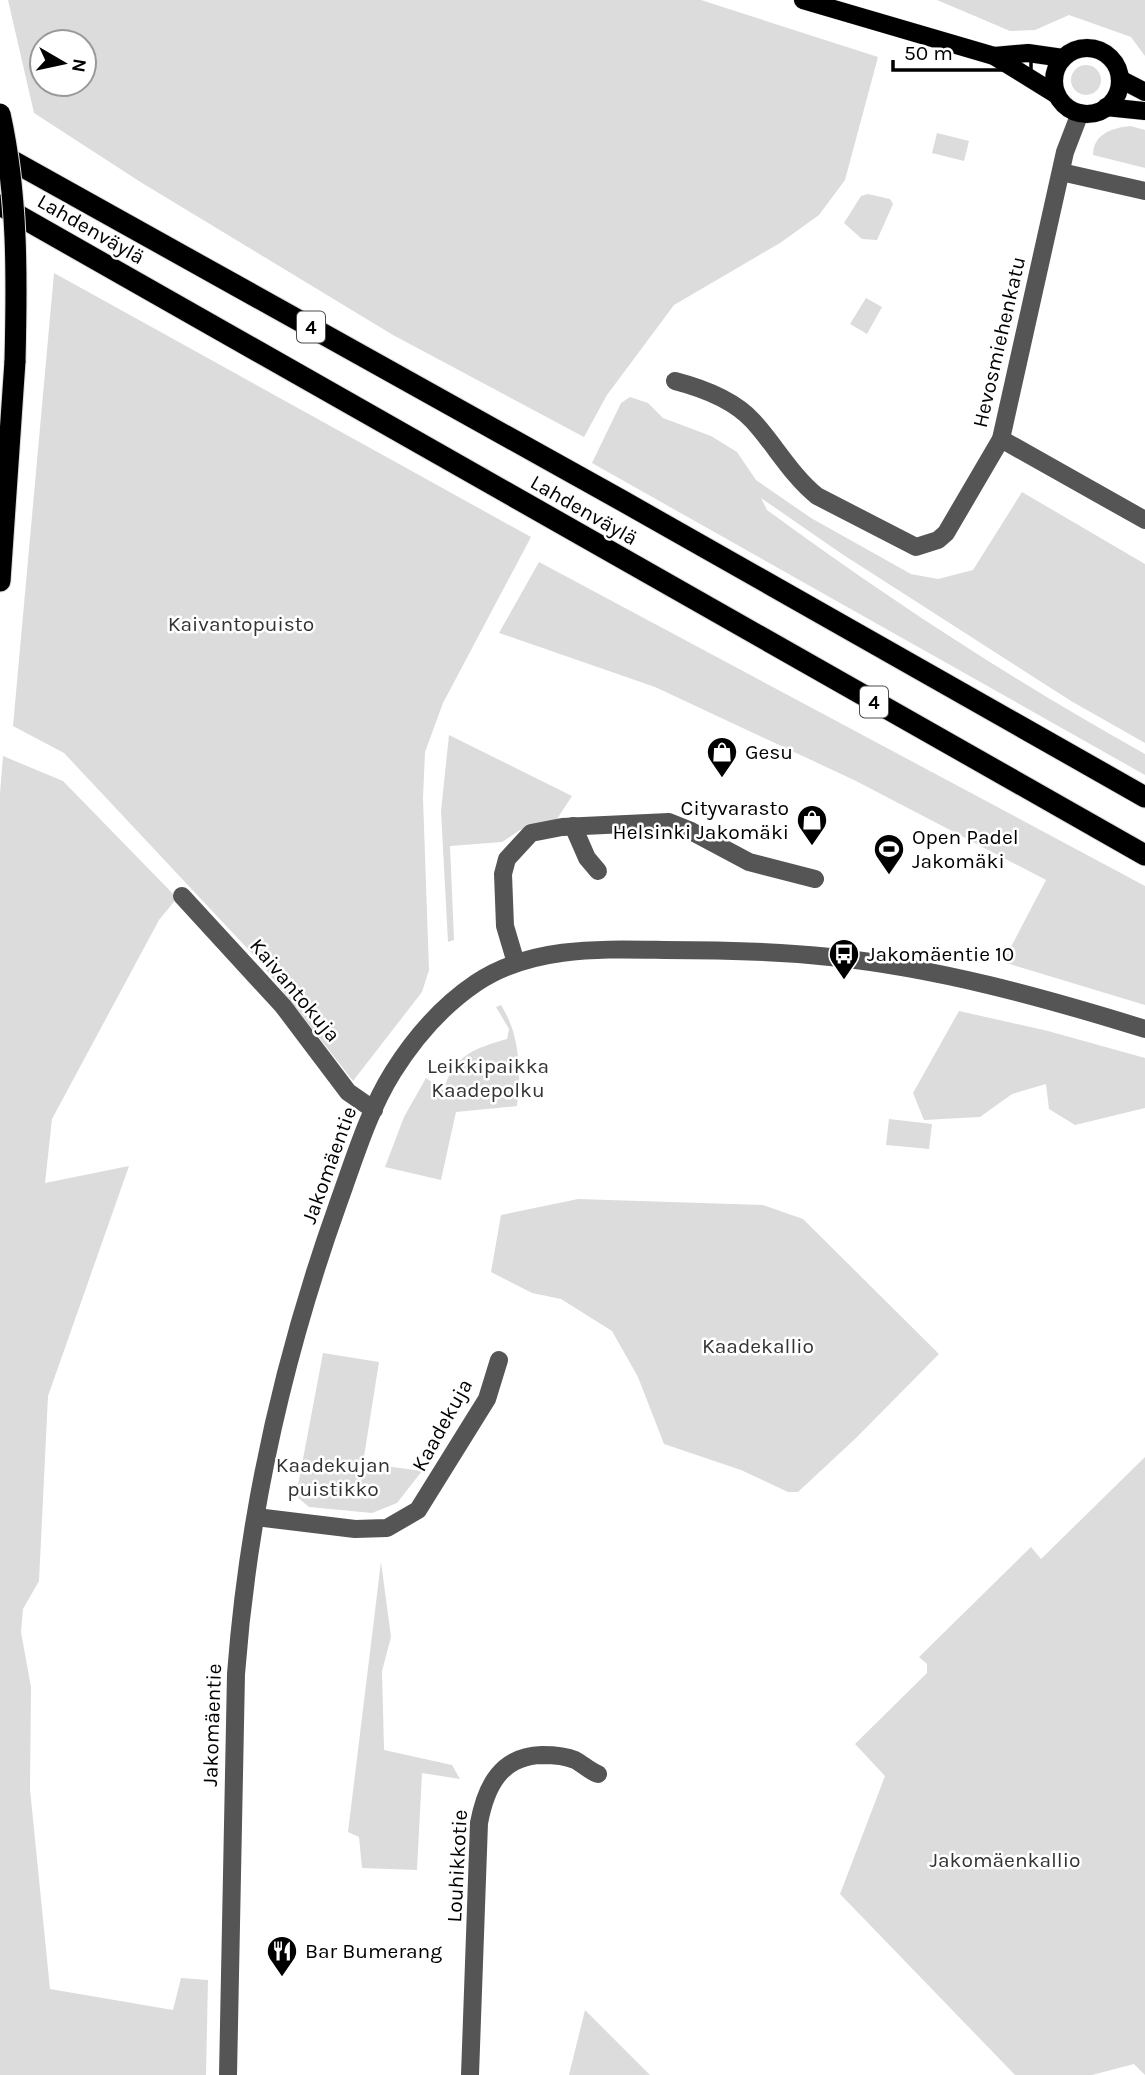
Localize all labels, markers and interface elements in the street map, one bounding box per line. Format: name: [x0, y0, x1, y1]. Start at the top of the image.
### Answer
north arrow: [28, 28, 98, 98]
scale bar: [893, 28, 1031, 72]
text: 50 m: [904, 41, 953, 65]
text: N: [67, 57, 91, 74]
street label: Lahdenväylä: [33, 189, 149, 269]
street label: Hevosmiehenkatu: [968, 254, 1030, 430]
road number: 4: [297, 312, 325, 342]
street label: Lahdenväylä: [526, 470, 642, 550]
park label: Kaivantopuisto: [168, 612, 314, 636]
road number: 4: [860, 687, 888, 718]
shop icon: Gesu: [705, 735, 739, 779]
place label: Gesu: [745, 740, 793, 764]
place label: Cityvarasto Helsinki Jakomäki: [613, 796, 789, 844]
shop icon: Cityvarasto Helsinki Jakomäki: [795, 803, 829, 847]
place label: Open Padel Jakomäki: [912, 825, 1019, 873]
sports icon: Open Padel Jakomäki: [872, 832, 906, 876]
street label: Kaivantokuja: [245, 933, 345, 1047]
bus stop icon: Jakomäentie 10: [827, 937, 861, 981]
place label: Jakomäentie 10: [867, 942, 1014, 966]
park label: Leikkipaikka Kaadepolku: [427, 1054, 549, 1102]
street label: Jakomäentie: [297, 1103, 361, 1227]
park label: Kaadekallio: [702, 1334, 814, 1358]
street label: Kaadekuja: [407, 1375, 477, 1475]
park label: Kaadekujan puistikko: [276, 1453, 390, 1501]
street label: Jakomäentie: [198, 1663, 226, 1787]
street label: Louhikkotie: [442, 1809, 472, 1923]
park label: Jakomäenkallio: [930, 1848, 1080, 1872]
restaurant icon: Bar Bumerang: [265, 1934, 299, 1978]
place label: Bar Bumerang: [305, 1939, 442, 1963]

